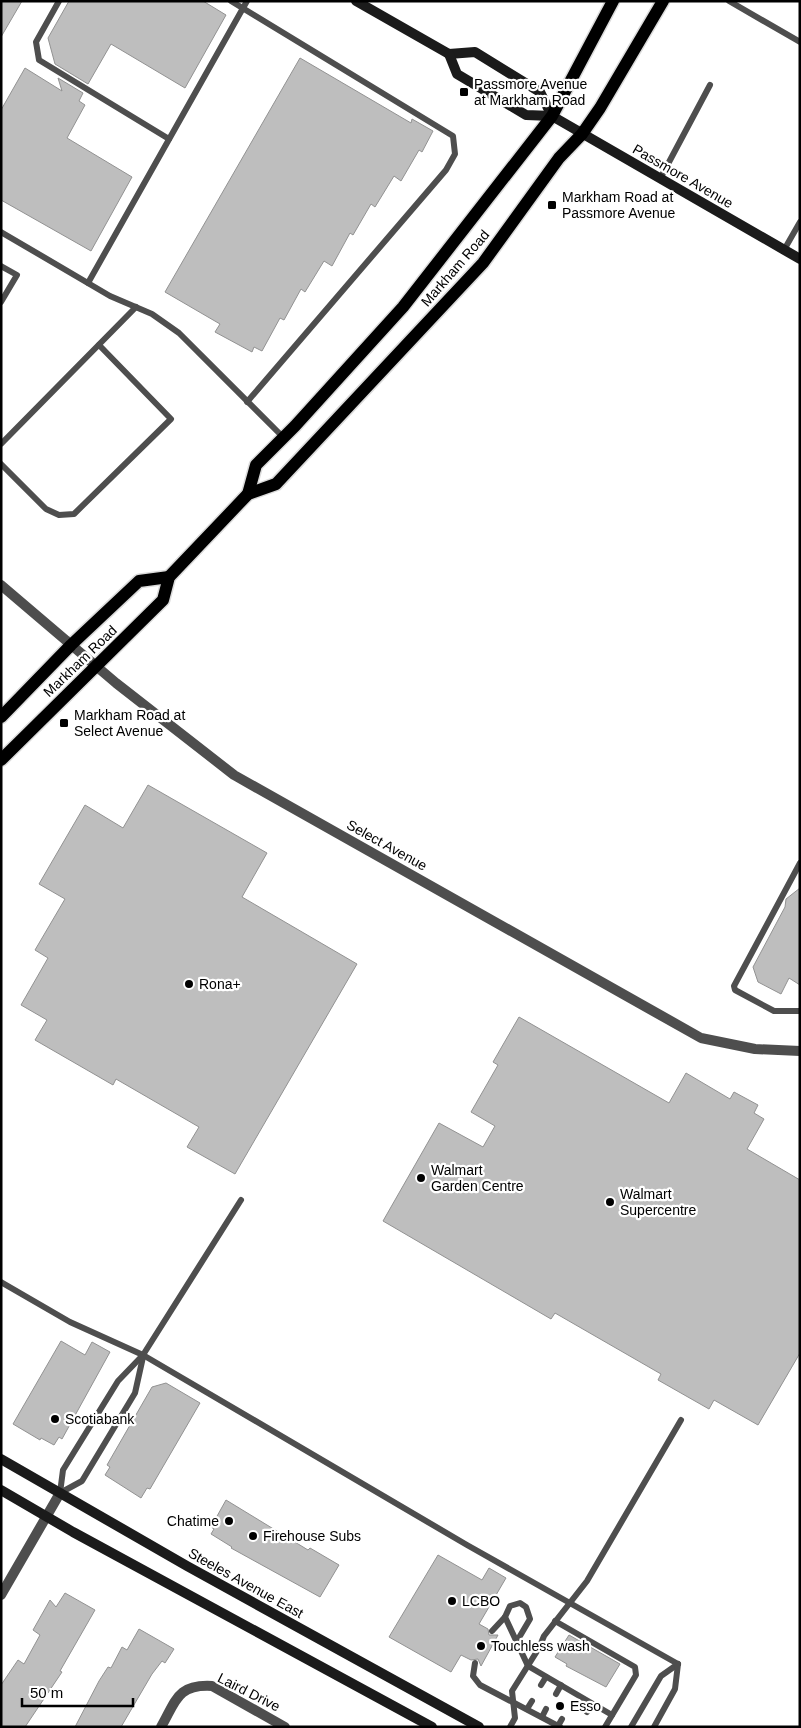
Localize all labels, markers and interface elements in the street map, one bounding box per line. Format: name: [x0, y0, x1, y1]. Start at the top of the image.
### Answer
place label: Passmore Avenue at Markham Road: [474, 76, 588, 108]
marker: Passmore Avenue at Markham Road: [458, 86, 470, 98]
street label: Passmore Avenue: [630, 141, 736, 211]
place label: Markham Road at Passmore Avenue: [562, 189, 676, 221]
marker: Markham Road at Passmore Avenue: [546, 199, 558, 211]
street label: Markham Road: [418, 227, 492, 309]
street label: Markham Road: [40, 622, 120, 700]
place label: Markham Road at Select Avenue: [74, 707, 185, 739]
marker: Markham Road at Select Avenue: [58, 717, 70, 729]
street label: Select Avenue: [344, 816, 430, 874]
place label: Rona+: [199, 976, 241, 992]
marker: Rona+: [183, 978, 195, 990]
place label: Walmart Garden Centre: [431, 1162, 524, 1194]
marker: Walmart Garden Centre: [415, 1172, 427, 1184]
place label: Walmart Supercentre: [620, 1186, 696, 1218]
marker: Walmart Supercentre: [604, 1196, 616, 1208]
place label: Scotiabank: [65, 1411, 135, 1427]
marker: Scotiabank: [49, 1413, 61, 1425]
place label: Chatime: [167, 1513, 219, 1529]
marker: Chatime: [223, 1515, 235, 1527]
place label: Firehouse Subs: [263, 1528, 361, 1544]
marker: Firehouse Subs: [247, 1530, 259, 1542]
street label: Steeles Avenue East: [186, 1545, 306, 1621]
place label: LCBO: [462, 1593, 500, 1609]
marker: LCBO: [446, 1595, 458, 1607]
place label: Touchless wash: [491, 1638, 590, 1654]
marker: Touchless wash: [475, 1640, 487, 1652]
street label: Laird Drive: [215, 1670, 283, 1715]
scale bar: [22, 1676, 134, 1708]
text: 50 m: [30, 1684, 63, 1701]
place label: Esso: [570, 1698, 601, 1714]
marker: Esso: [554, 1700, 566, 1712]

